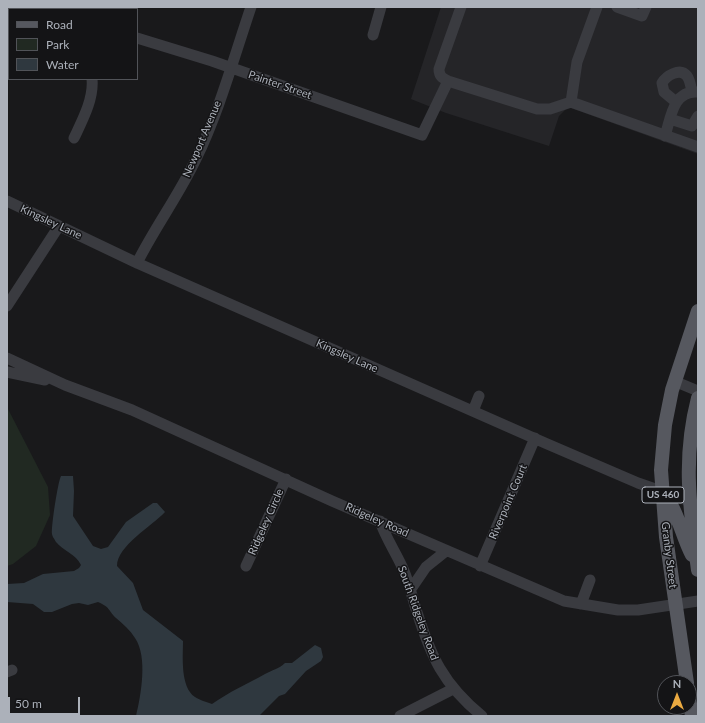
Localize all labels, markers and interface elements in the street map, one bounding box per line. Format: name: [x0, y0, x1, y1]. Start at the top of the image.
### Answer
legend: [8, 8, 138, 80]
text: Road: [46, 17, 73, 32]
text: Park: [46, 37, 69, 52]
text: Water: [46, 57, 79, 72]
street label: Painter Street: [247, 68, 313, 102]
street label: Newport Avenue: [180, 99, 224, 179]
street label: Kingsley Lane: [18, 202, 84, 242]
street label: Kingsley Lane: [314, 336, 380, 376]
street label: Riverpoint Court: [486, 463, 530, 541]
street label: Ridgeley Circle: [245, 487, 287, 557]
road number: US 460: [642, 487, 684, 503]
street label: Ridgeley Road: [343, 500, 411, 540]
street label: Granby Street: [658, 521, 680, 589]
street label: South Ridgeley Road: [395, 564, 441, 662]
north arrow: [657, 675, 697, 715]
text: N: [673, 677, 681, 690]
scale bar: [10, 689, 82, 715]
text: 50 m: [15, 696, 42, 711]

